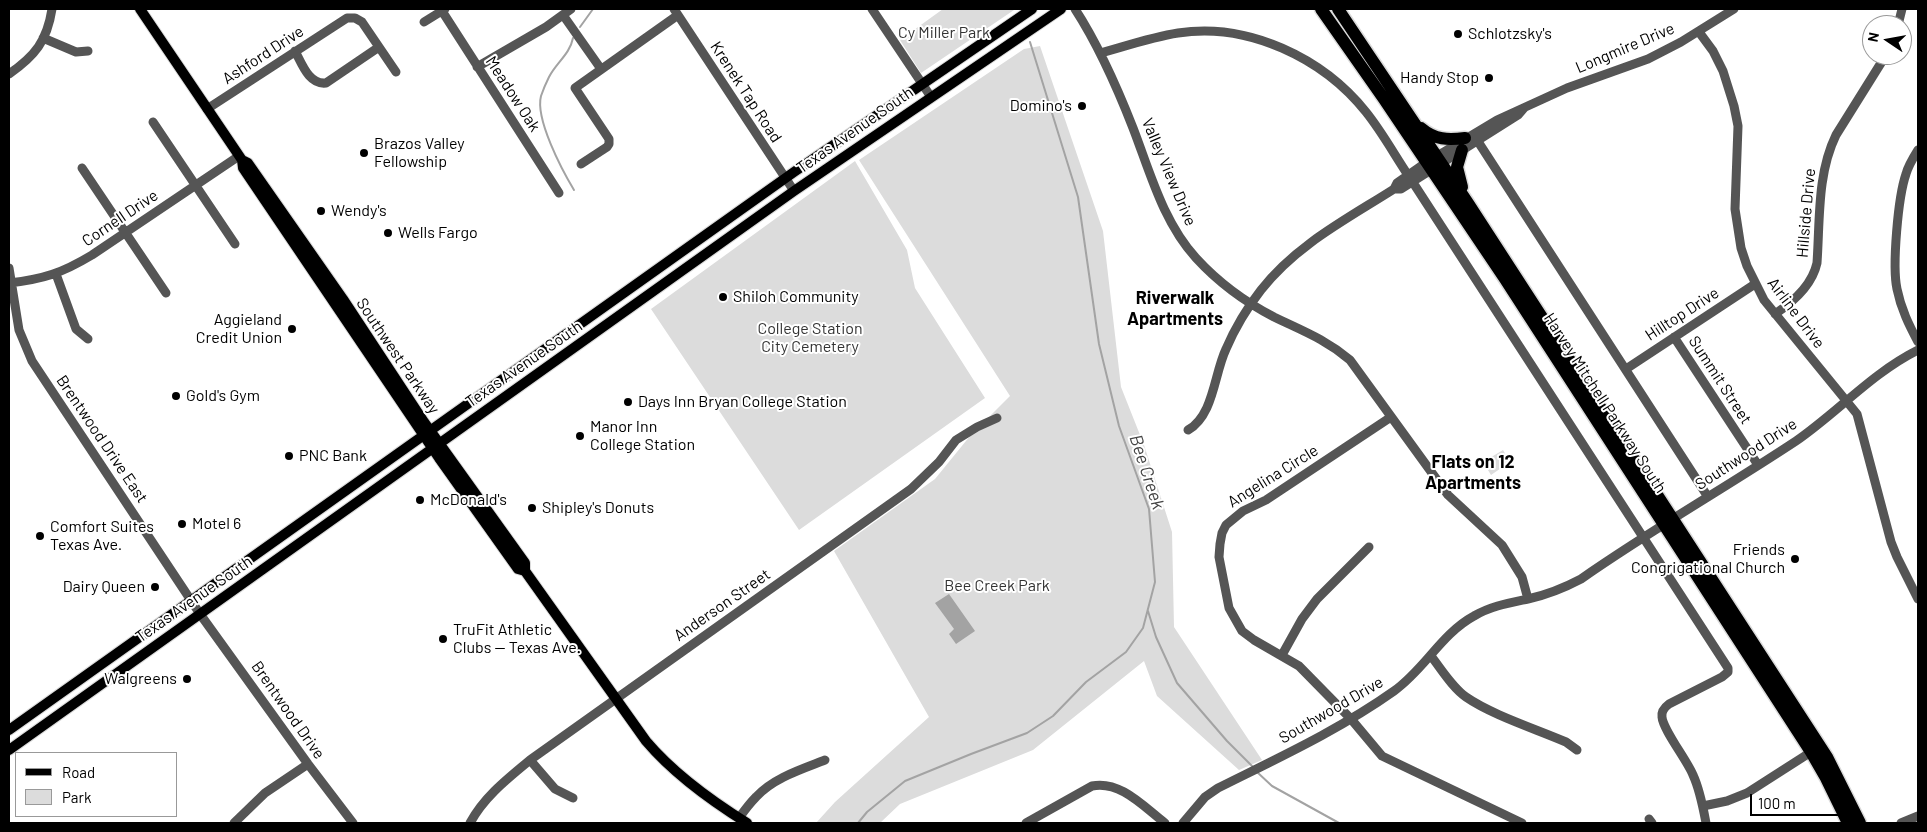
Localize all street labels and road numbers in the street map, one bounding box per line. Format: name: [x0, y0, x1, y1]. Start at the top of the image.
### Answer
street label: Longmire Drive: [1573, 19, 1677, 77]
street label: Ashford Drive: [219, 22, 307, 88]
street label: Krenek Tap Road: [706, 38, 786, 146]
street label: Meadow Oak: [482, 53, 544, 135]
street label: Texas Avenue South: [793, 83, 917, 177]
street label: Valley View Drive: [1138, 115, 1200, 229]
street label: Hillside Drive: [1793, 167, 1819, 259]
street label: Cornell Drive: [78, 186, 162, 250]
street label: Airline Drive: [1763, 274, 1829, 352]
street label: Hilltop Drive: [1642, 283, 1722, 345]
street label: Southwest Parkway: [352, 294, 444, 418]
street label: Harvey Mitchell Parkway South: [1540, 309, 1670, 497]
street label: Texas Avenue South: [462, 317, 586, 411]
street label: Summit Street: [1684, 332, 1756, 428]
street label: Brentwood Drive East: [52, 372, 152, 506]
street label: Southwood Drive: [1692, 414, 1800, 494]
street label: Angelina Circle: [1224, 441, 1322, 511]
street label: Texas Avenue South: [132, 552, 256, 646]
street label: Anderson Street: [670, 565, 774, 645]
street label: Brentwood Drive: [247, 657, 329, 763]
street label: Southwood Drive: [1275, 672, 1387, 748]

